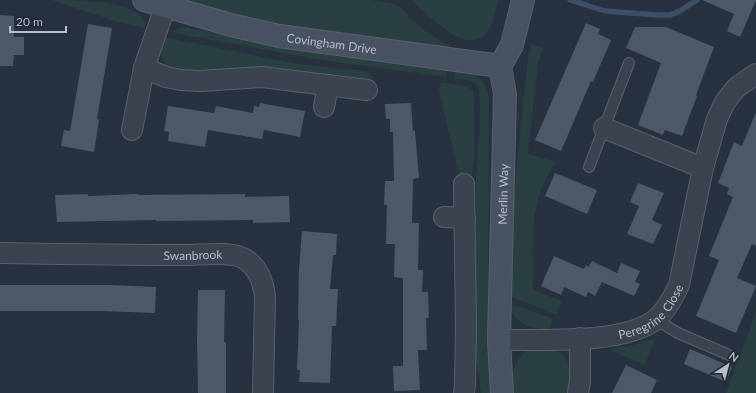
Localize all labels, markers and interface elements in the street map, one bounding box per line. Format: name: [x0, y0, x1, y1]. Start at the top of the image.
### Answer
scale bar: [10, 8, 66, 34]
text: 20 m: [16, 14, 43, 29]
street label: Covingham Drive: [286, 30, 378, 57]
street label: Merlin Way: [494, 163, 511, 225]
street label: Swanbrook: [163, 246, 224, 263]
street label: Peregrine Close: [617, 282, 686, 342]
north arrow: [708, 345, 748, 385]
text: N: [727, 349, 741, 364]

